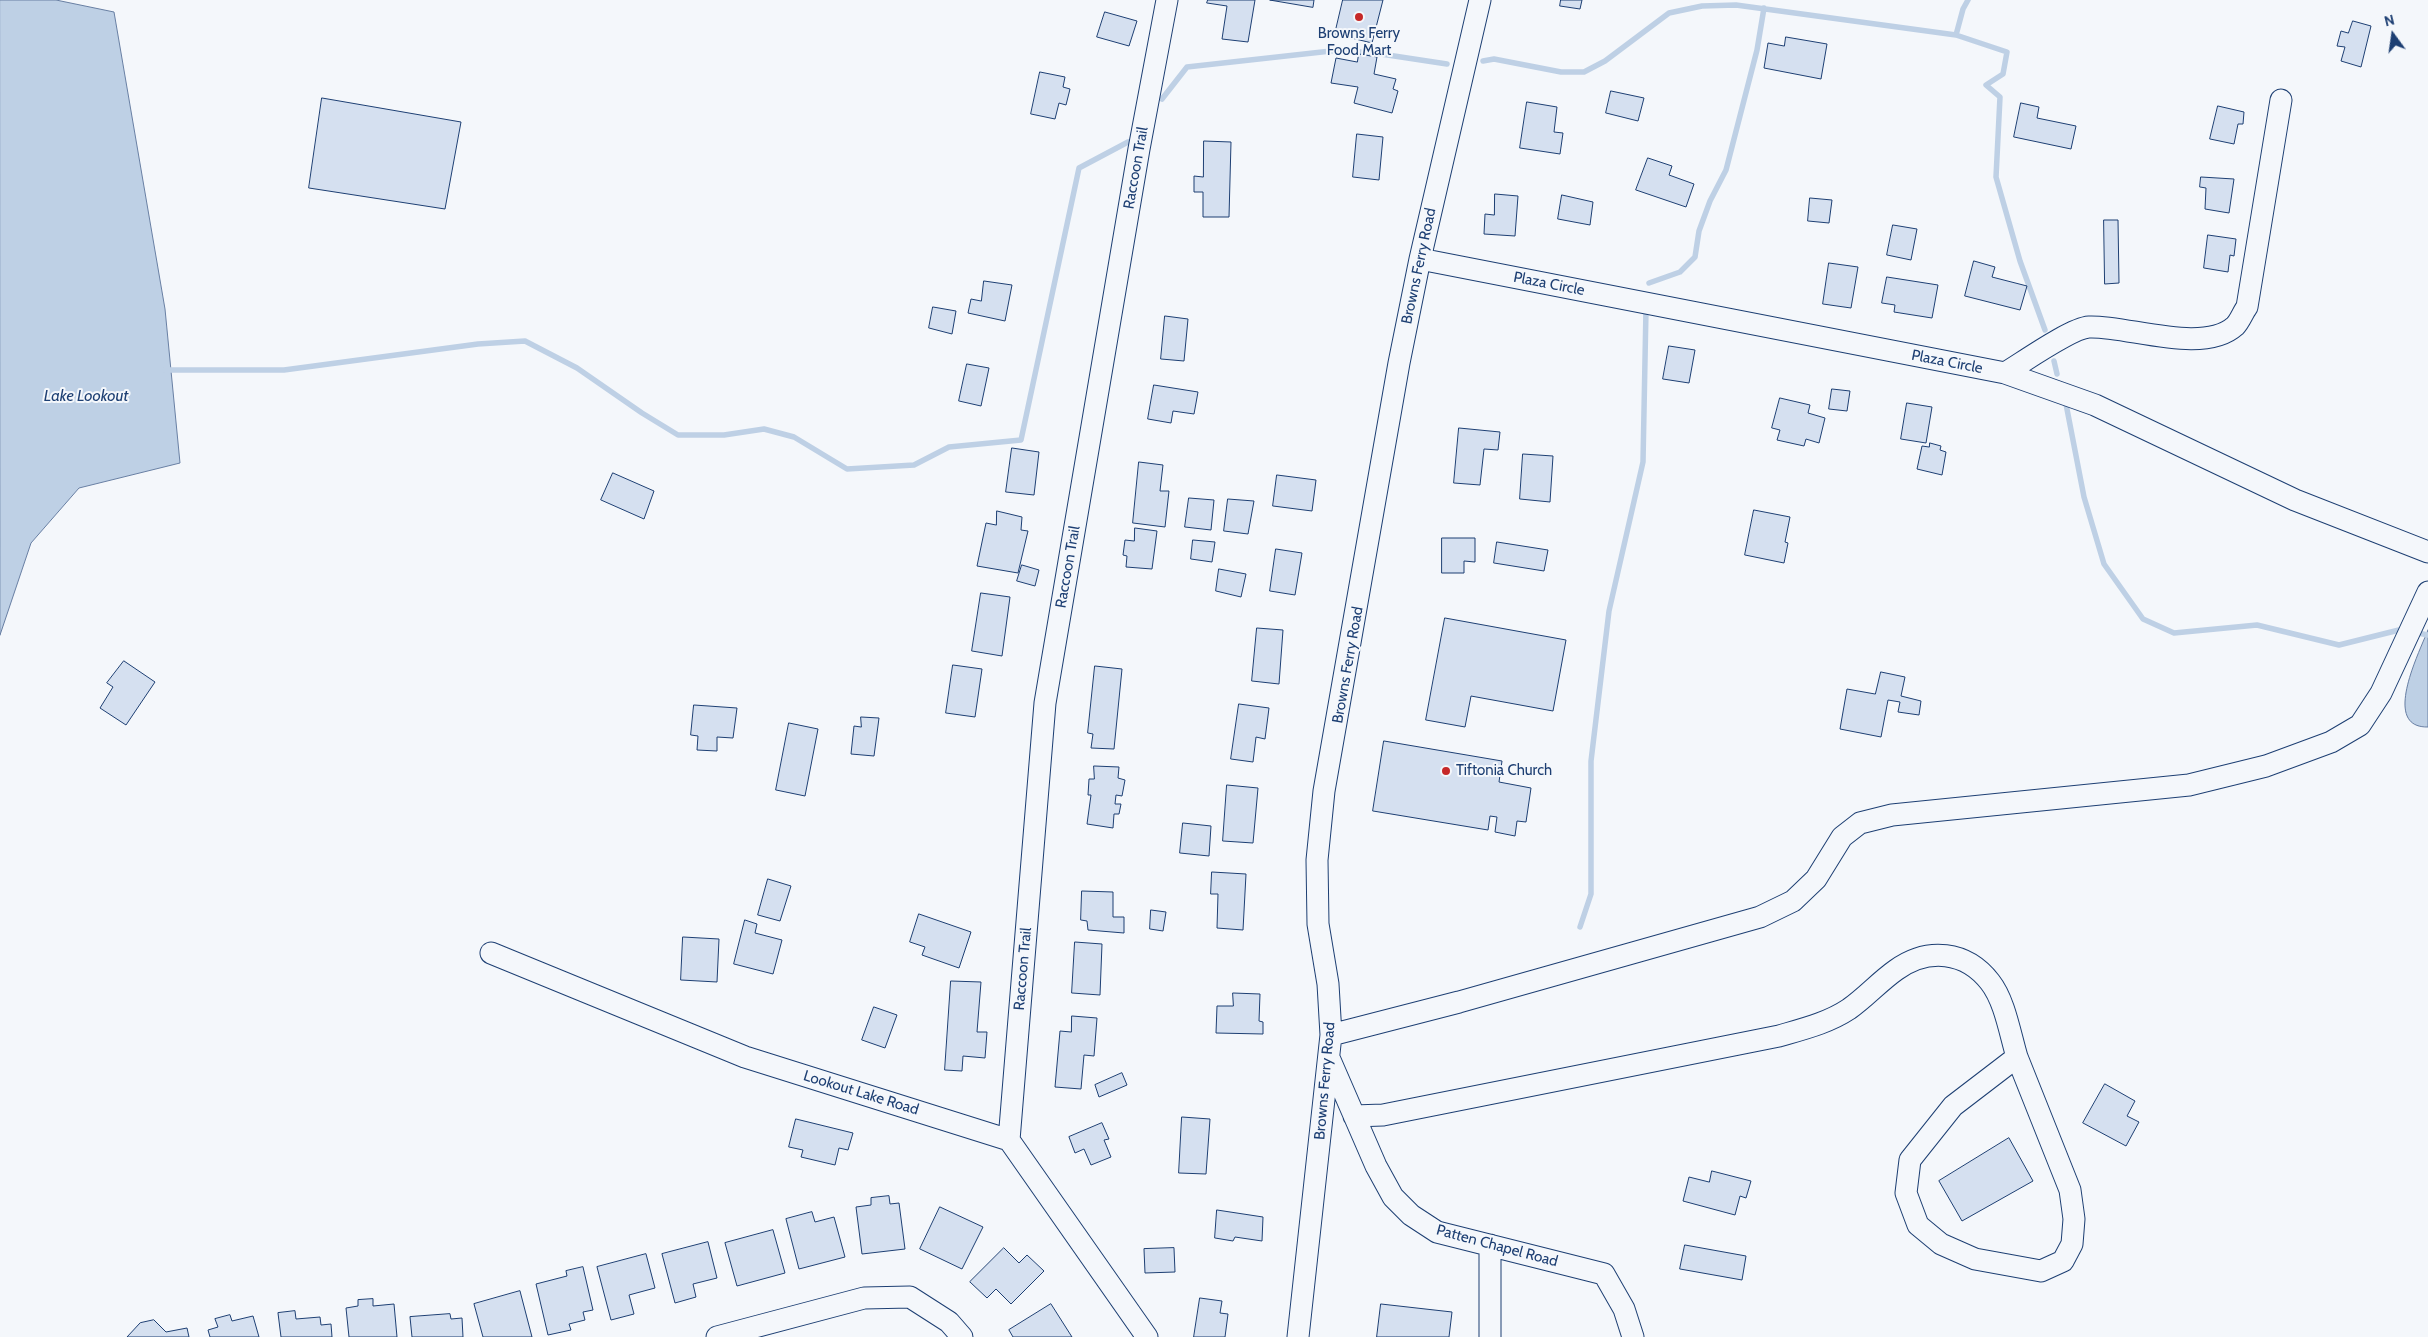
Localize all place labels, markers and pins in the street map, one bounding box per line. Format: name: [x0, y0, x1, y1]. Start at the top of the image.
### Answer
marker: Browns Ferry Food Mart: [1353, 11, 1365, 23]
place label: Browns Ferry Food Mart: [1318, 25, 1400, 60]
place label: Tiftonia Church: [1456, 762, 1552, 780]
marker: Tiftonia Church: [1440, 765, 1452, 777]

